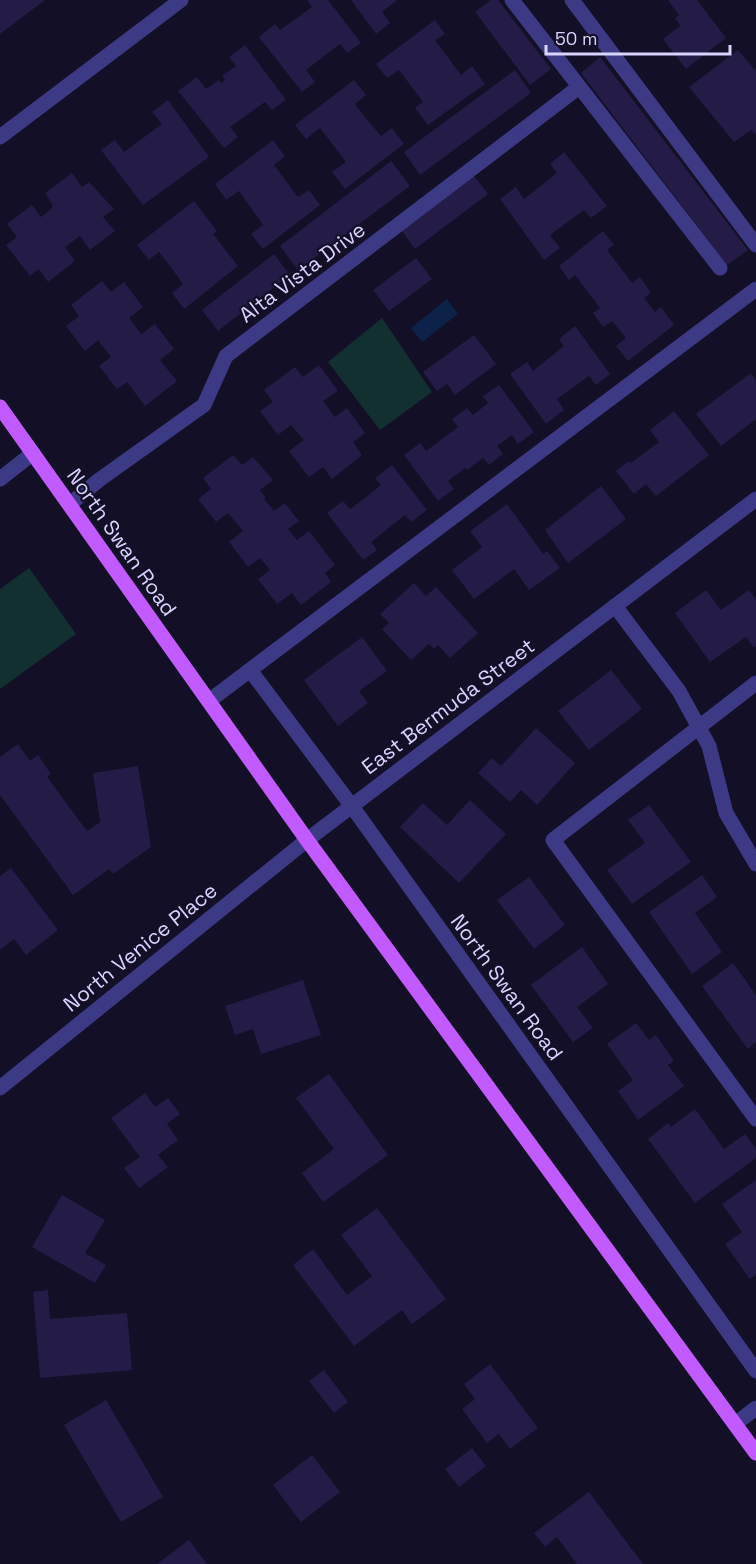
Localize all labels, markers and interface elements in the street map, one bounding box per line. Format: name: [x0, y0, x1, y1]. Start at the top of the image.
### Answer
scale bar: [546, 18, 730, 56]
text: 50 m: [555, 27, 597, 50]
street label: Alta Vista Drive: [233, 216, 371, 328]
street label: North Swan Road: [61, 463, 183, 621]
street label: East Bermuda Street: [356, 632, 540, 780]
street label: North Venice Place: [58, 877, 222, 1017]
street label: North Swan Road: [445, 909, 569, 1065]

